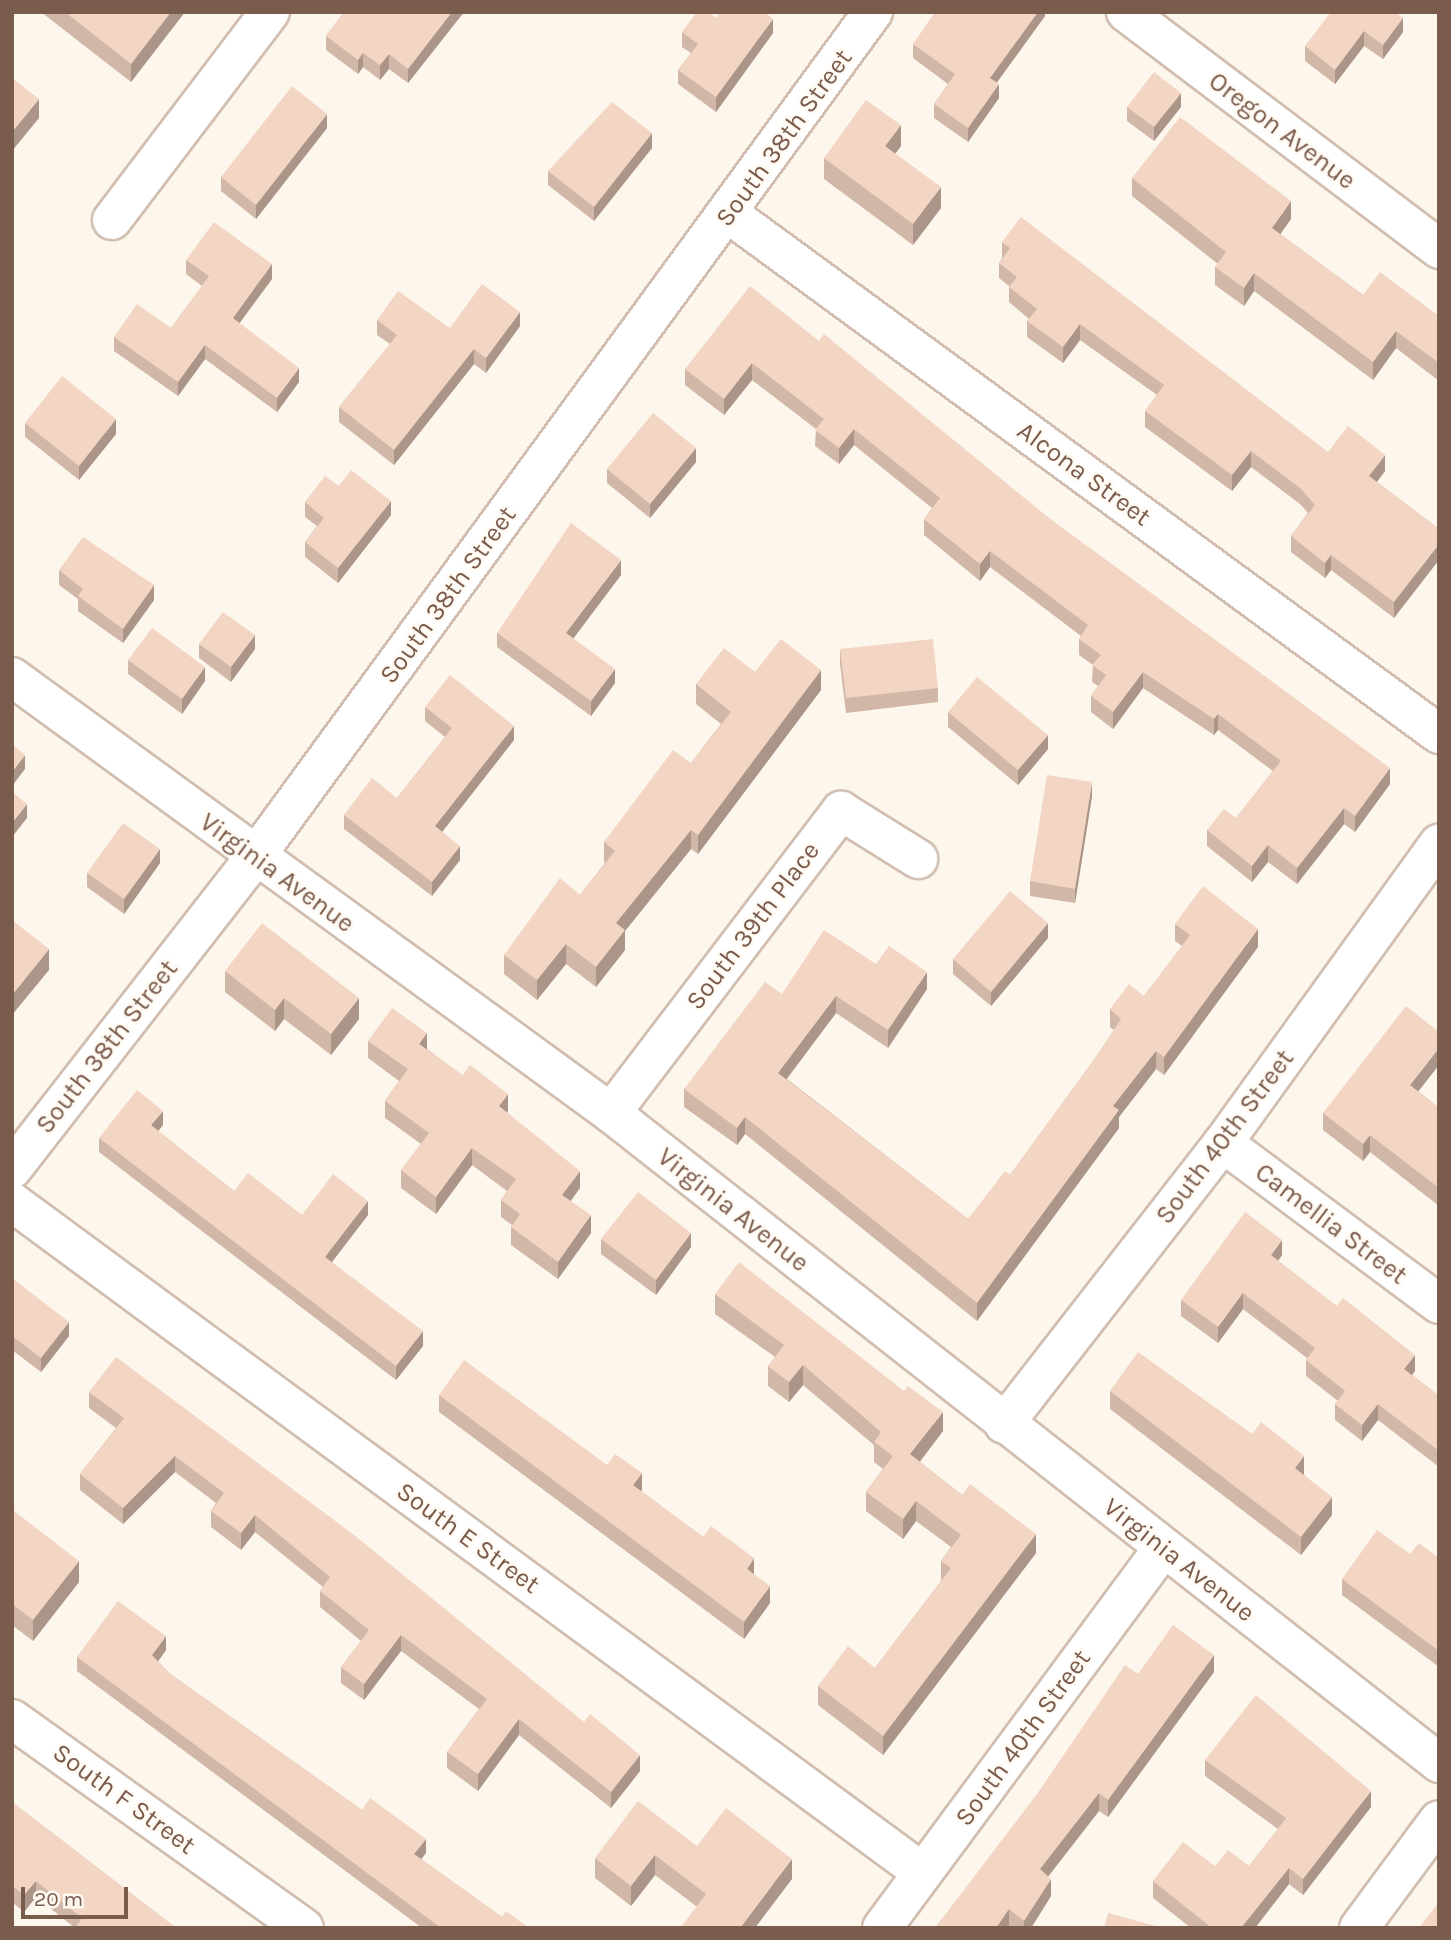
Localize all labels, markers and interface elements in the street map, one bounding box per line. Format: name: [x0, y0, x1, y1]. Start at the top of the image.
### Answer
street label: South 38th Street: [709, 43, 859, 233]
street label: Oregon Avenue: [1202, 66, 1362, 196]
street label: Alcona Street: [1011, 415, 1157, 533]
street label: South 38th Street: [373, 500, 523, 690]
street label: Virginia Avenue: [194, 807, 360, 939]
street label: South 39th Place: [680, 836, 826, 1016]
street label: South 38th Street: [30, 954, 184, 1140]
street label: South 40th Street: [1149, 1044, 1301, 1230]
street label: Virginia Avenue: [651, 1141, 815, 1279]
street label: Camellia Street: [1249, 1157, 1413, 1291]
street label: South E Street: [390, 1476, 546, 1600]
street label: Virginia Avenue: [1097, 1491, 1261, 1629]
street label: South 40th Street: [949, 1644, 1097, 1832]
street label: South F Street: [47, 1737, 201, 1861]
scale bar: [24, 1874, 131, 1918]
text: 20 m: [34, 1887, 83, 1911]

